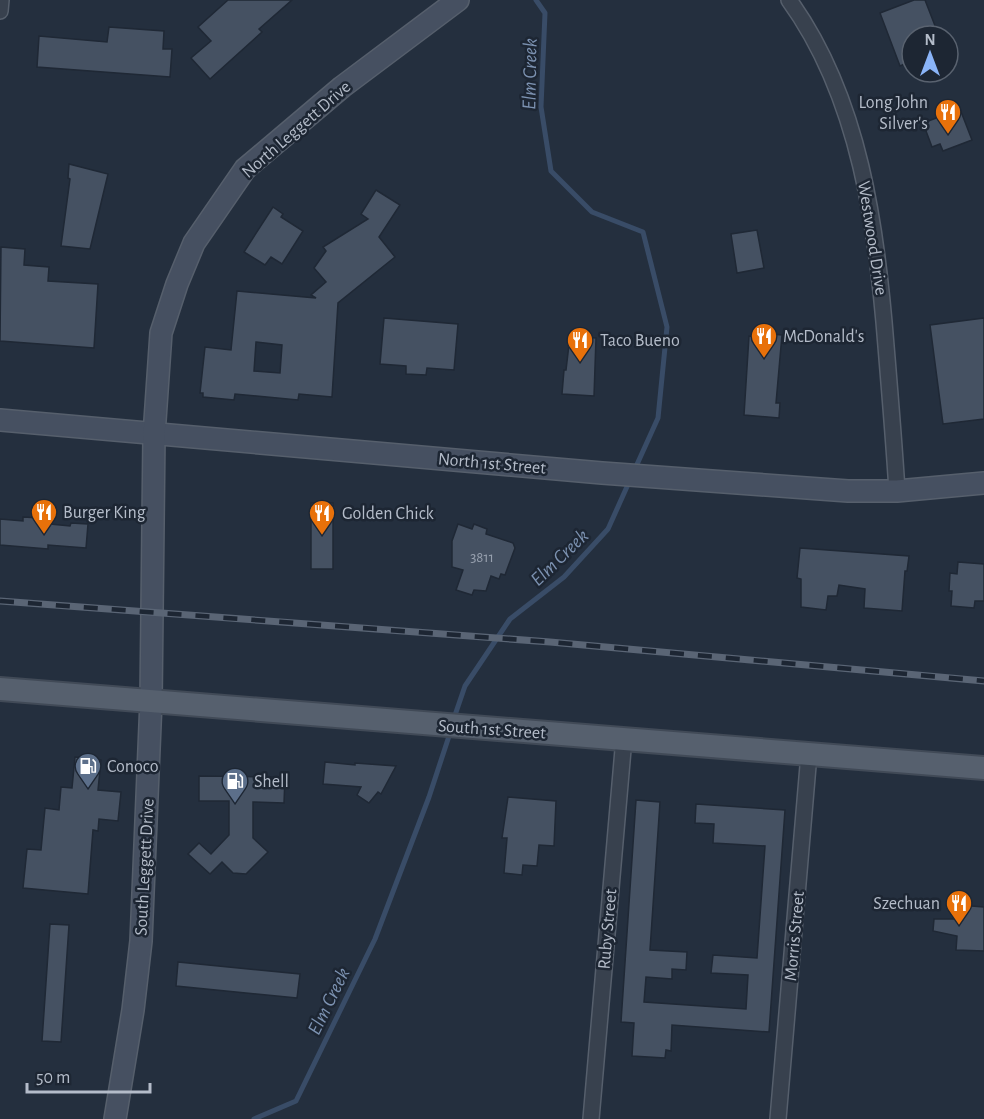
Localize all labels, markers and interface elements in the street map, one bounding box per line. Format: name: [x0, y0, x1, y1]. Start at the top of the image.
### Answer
north arrow: [900, 24, 960, 84]
text: N: [924, 32, 936, 48]
water label: Elm Creek: [519, 38, 541, 110]
street label: North Leggett Drive: [239, 78, 354, 182]
place label: Long John Silver's: [859, 94, 928, 133]
restaurant icon: Long John Silver's: [933, 97, 963, 135]
street label: Westwood Drive: [854, 180, 890, 296]
restaurant icon: McDonald's: [749, 321, 779, 359]
restaurant icon: Taco Bueno: [565, 325, 595, 363]
place label: McDonald's: [783, 328, 865, 346]
place label: Taco Bueno: [600, 332, 680, 350]
street label: North 1st Street: [437, 450, 547, 478]
restaurant icon: Burger King: [29, 497, 59, 535]
restaurant icon: Golden Chick: [307, 498, 337, 536]
place label: Burger King: [63, 504, 146, 522]
place label: Golden Chick: [342, 505, 435, 523]
water label: Elm Creek: [527, 526, 592, 590]
house number: 3811: [470, 550, 494, 565]
street label: South 1st Street: [437, 717, 547, 743]
fuel station icon: Conoco: [73, 751, 103, 789]
place label: Conoco: [107, 758, 159, 776]
fuel station icon: Shell: [220, 766, 250, 804]
place label: Shell: [254, 773, 289, 791]
street label: South Leggett Drive: [132, 798, 158, 936]
street label: Ruby Street: [596, 888, 621, 970]
restaurant icon: Szechuan: [944, 888, 974, 926]
street label: Morris Street: [782, 890, 808, 982]
place label: Szechuan: [873, 895, 940, 913]
water label: Elm Creek: [304, 965, 354, 1038]
scale bar: [27, 1056, 150, 1094]
text: 50 m: [36, 1069, 70, 1087]

